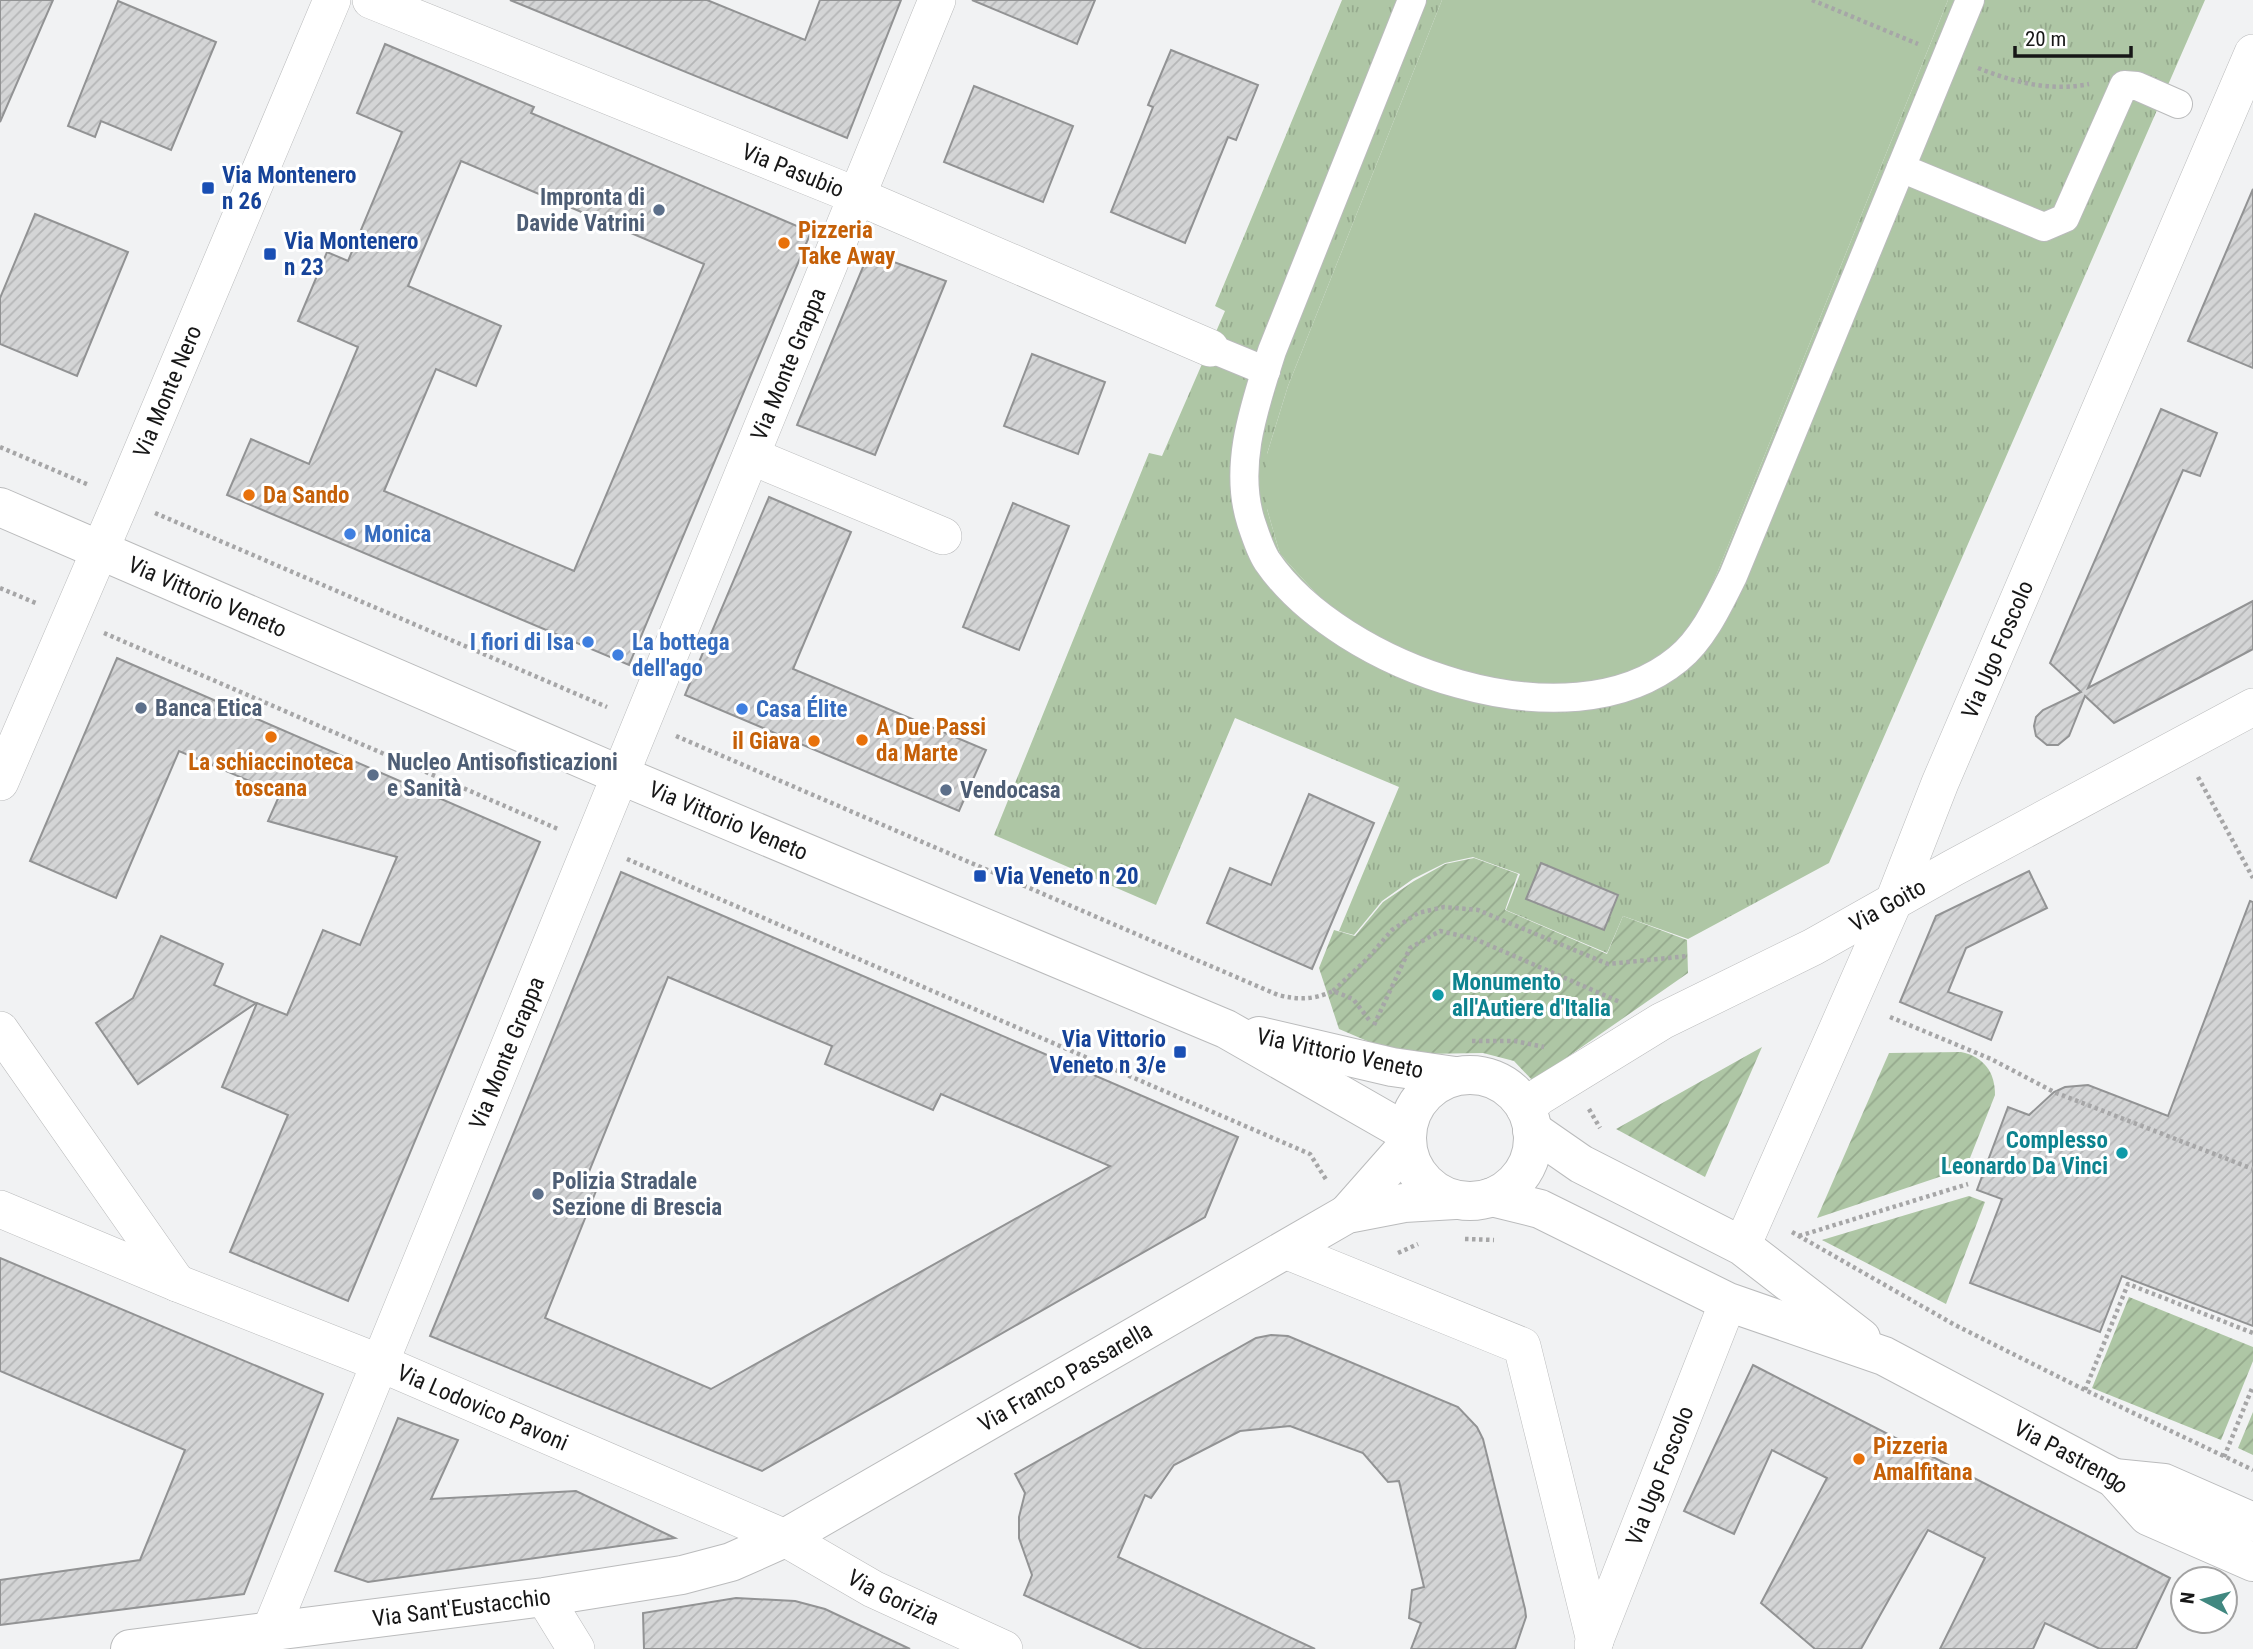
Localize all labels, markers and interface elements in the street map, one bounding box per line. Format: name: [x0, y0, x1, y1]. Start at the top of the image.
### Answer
scale bar: [2015, 14, 2130, 58]
text: 20 m: [2025, 27, 2066, 51]
street label: Via Pasubio: [738, 138, 848, 203]
place label: Via Montenero n 26: [222, 162, 356, 215]
marker: Via Montenero n 26: [200, 180, 216, 196]
place label: Impronta di Davide Vatrini: [516, 184, 645, 237]
marker: Impronta di Davide Vatrini: [651, 202, 667, 218]
place label: Pizzeria Take Away: [798, 217, 896, 270]
place label: Via Montenero n 23: [284, 228, 418, 281]
marker: Pizzeria Take Away: [776, 235, 792, 251]
marker: Via Montenero n 23: [262, 246, 278, 262]
street label: Via Monte Grappa: [745, 284, 832, 445]
street label: Via Monte Nero: [128, 321, 208, 462]
place label: Da Sando: [263, 482, 350, 509]
marker: Da Sando: [241, 487, 257, 503]
place label: Monica: [364, 521, 432, 548]
marker: Monica: [342, 526, 358, 542]
street label: Via Vittorio Veneto: [124, 551, 291, 643]
street label: Via Ugo Foscolo: [1956, 577, 2039, 723]
place label: I fiori di Isa: [470, 629, 574, 656]
place label: La bottega dell'ago: [632, 629, 730, 682]
marker: I fiori di Isa: [580, 634, 596, 650]
marker: La bottega dell'ago: [610, 647, 626, 663]
place label: Banca Etica: [155, 695, 262, 722]
place label: Casa Élite: [756, 695, 847, 723]
marker: Banca Etica: [133, 700, 149, 716]
marker: Casa Élite: [734, 701, 750, 717]
place label: A Due Passi da Marte: [876, 714, 986, 767]
place label: il Giava: [732, 728, 800, 755]
marker: La schiaccinoteca toscana: [263, 729, 279, 745]
marker: A Due Passi da Marte: [854, 732, 870, 748]
marker: il Giava: [806, 733, 822, 749]
place label: La schiaccinoteca toscana: [188, 749, 354, 802]
place label: Nucleo Antisofisticazioni e Sanità: [387, 749, 618, 802]
marker: Nucleo Antisofisticazioni e Sanità: [365, 767, 381, 783]
street label: Via Vittorio Veneto: [645, 776, 812, 866]
place label: Vendocasa: [960, 777, 1061, 804]
marker: Vendocasa: [938, 782, 954, 798]
place label: Via Veneto n 20: [994, 863, 1139, 890]
marker: Via Veneto n 20: [972, 868, 988, 884]
street label: Via Goito: [1845, 873, 1930, 938]
place label: Monumento all'Autiere d'Italia: [1452, 969, 1611, 1022]
street label: Via Monte Grappa: [464, 973, 550, 1133]
marker: Monumento all'Autiere d'Italia: [1430, 987, 1446, 1003]
street label: Via Vittorio Veneto: [1254, 1023, 1426, 1084]
place label: Via Vittorio Veneto n 3/e: [1050, 1026, 1166, 1079]
marker: Via Vittorio Veneto n 3/e: [1172, 1044, 1188, 1060]
place label: Complesso Leonardo Da Vinci: [1941, 1127, 2108, 1180]
marker: Complesso Leonardo Da Vinci: [2114, 1145, 2130, 1161]
place label: Polizia Stradale Sezione di Brescia: [552, 1168, 722, 1221]
marker: Polizia Stradale Sezione di Brescia: [530, 1186, 546, 1202]
street label: Via Franco Passarella: [973, 1316, 1157, 1438]
street label: Via Lodovico Pavoni: [393, 1359, 572, 1457]
street label: Via Ugo Foscolo: [1621, 1402, 1700, 1549]
street label: Via Pastrengo: [2009, 1414, 2134, 1499]
place label: Pizzeria Amalfitana: [1873, 1433, 1973, 1486]
marker: Pizzeria Amalfitana: [1851, 1451, 1867, 1467]
street label: Via Gorizia: [843, 1564, 943, 1631]
north arrow: [2169, 1565, 2239, 1635]
street label: Via Sant'Eustacchio: [371, 1583, 553, 1632]
text: N: [2175, 1591, 2200, 1605]

